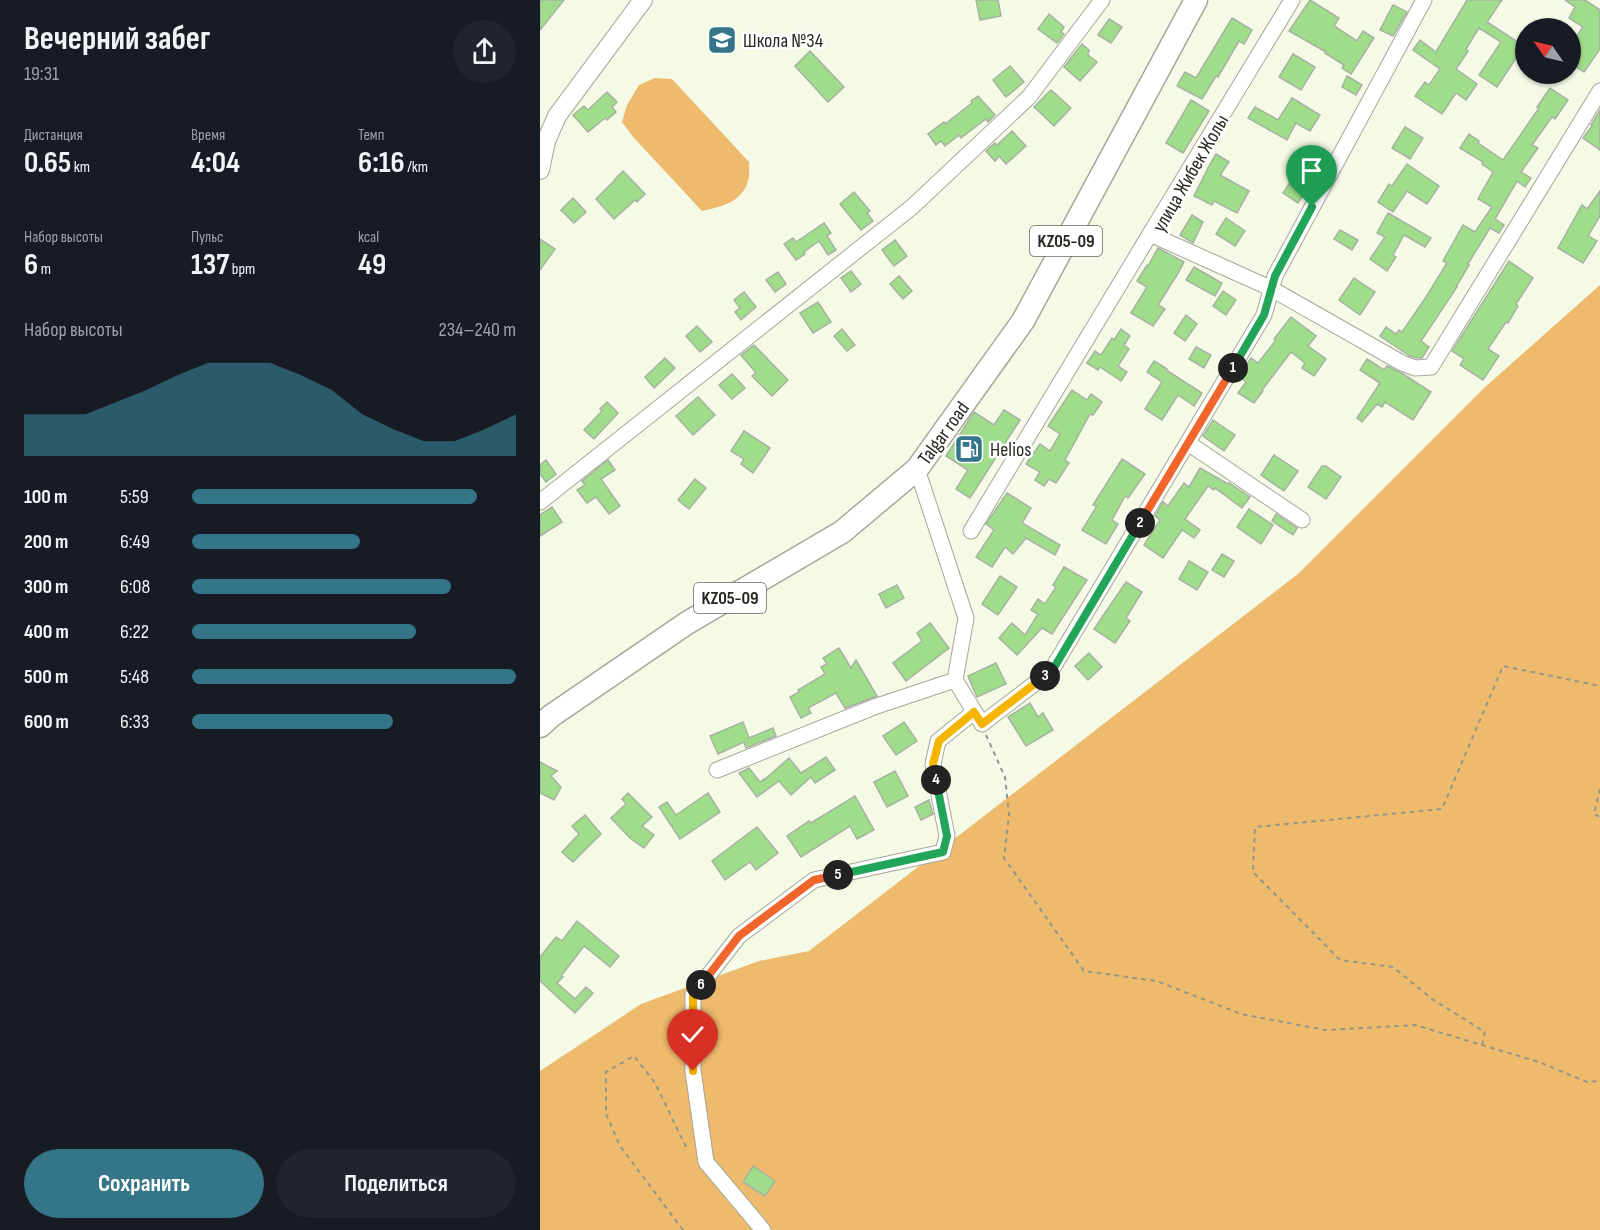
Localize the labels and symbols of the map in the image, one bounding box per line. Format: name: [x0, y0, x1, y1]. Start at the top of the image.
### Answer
north arrow: [1515, 18, 1581, 84]
school or university icon: Школа №34: [706, 24, 738, 56]
place label: Школа №34: [743, 29, 823, 53]
street label: улица Жибек Жолы: [1148, 110, 1234, 237]
pin: [1286, 145, 1337, 207]
road number: KZ05-09: [1030, 226, 1102, 256]
pin: 1: [1218, 353, 1248, 383]
street label: Talgar road: [913, 397, 975, 470]
fuel station icon: Helios: [953, 433, 985, 465]
place label: Helios: [990, 438, 1032, 462]
pin: 2: [1125, 508, 1155, 538]
road number: KZ05-09: [694, 583, 766, 613]
pin: 3: [1030, 661, 1060, 691]
pin: 4: [921, 765, 951, 795]
pin: 5: [823, 860, 853, 890]
pin: 6: [686, 970, 716, 1000]
pin: [667, 1009, 718, 1071]

